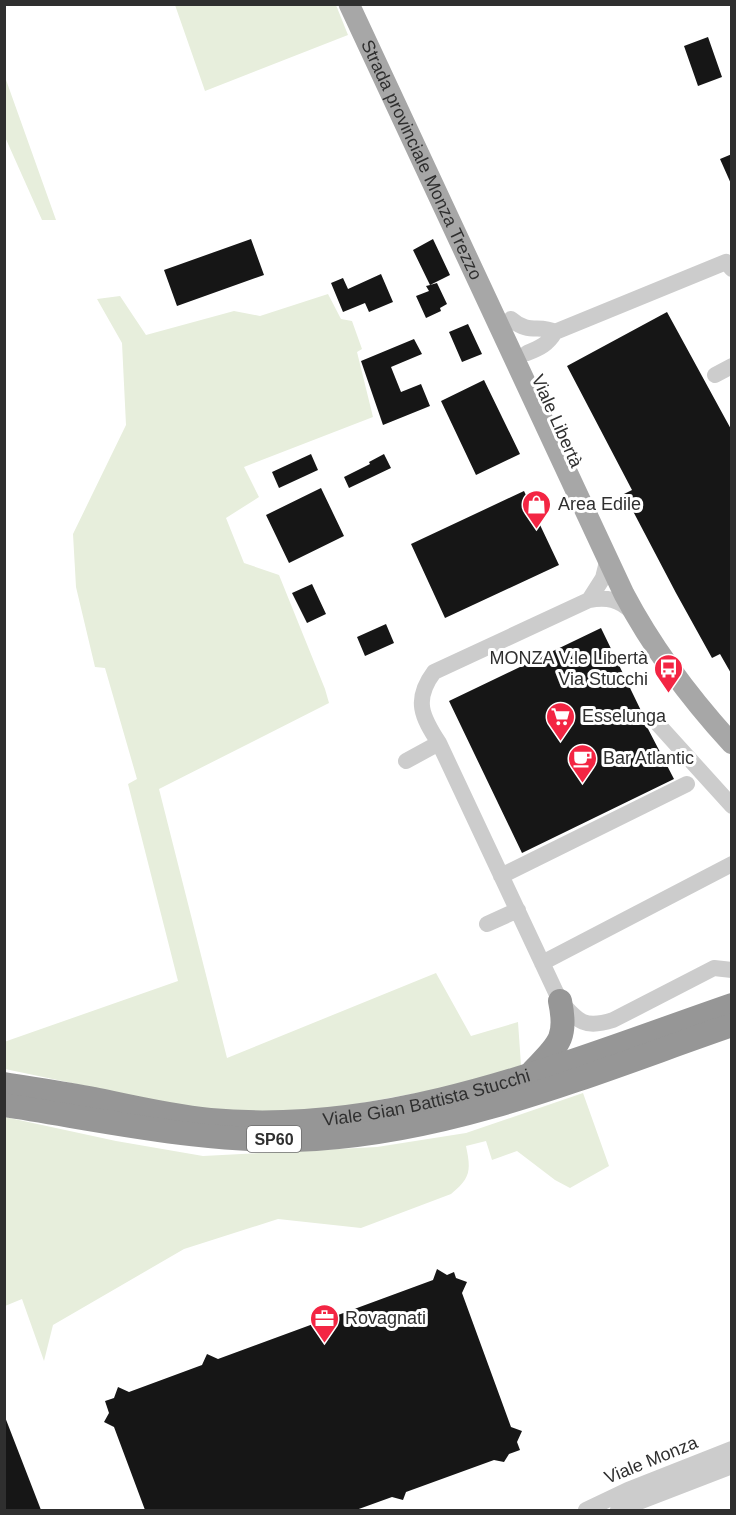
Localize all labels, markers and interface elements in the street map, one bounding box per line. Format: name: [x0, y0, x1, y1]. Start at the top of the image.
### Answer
street label: Strada provinciale Monza Trezzo: [357, 37, 486, 283]
street label: Viale Libertà: [528, 371, 587, 472]
shop icon: Area Edile: [521, 488, 553, 530]
place label: Area Edile: [558, 494, 641, 514]
place label: MONZA V.le Libertà Via Stucchi: [490, 648, 649, 689]
bus stop icon: MONZA V.le Libertà Via Stucchi: [653, 652, 685, 694]
supermarket icon: Esselunga: [545, 700, 577, 742]
place label: Esselunga: [582, 706, 667, 726]
cafe icon: Bar Atlantic: [566, 742, 598, 784]
place label: Bar Atlantic: [603, 748, 694, 768]
street label: Viale Gian Battista Stucchi: [322, 1065, 532, 1130]
road number: SP60: [247, 1126, 301, 1152]
office icon: Rovagnati: [308, 1302, 340, 1344]
place label: Rovagnati: [345, 1308, 426, 1328]
street label: Viale Monza: [601, 1432, 701, 1488]

